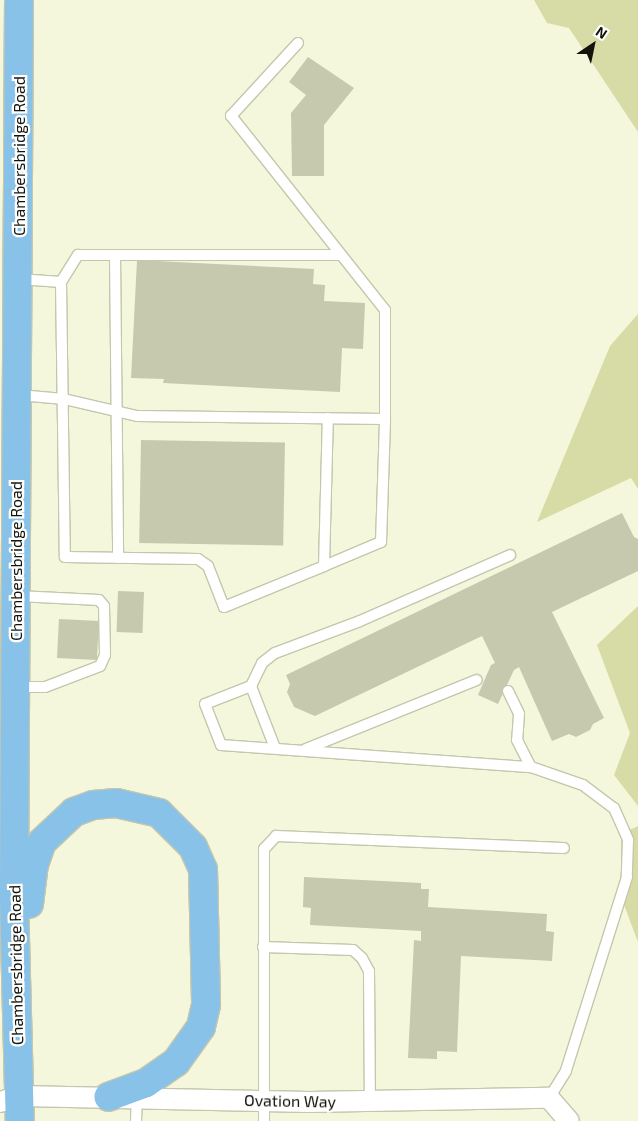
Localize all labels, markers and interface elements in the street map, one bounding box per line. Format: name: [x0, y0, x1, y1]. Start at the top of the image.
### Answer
north arrow: [568, 20, 618, 70]
text: N: [593, 22, 611, 42]
street label: Chambersbridge Road: [9, 76, 29, 236]
street label: Chambersbridge Road: [6, 481, 26, 641]
street label: Chambersbridge Road: [5, 885, 27, 1045]
street label: Ovation Way: [244, 1091, 336, 1111]

